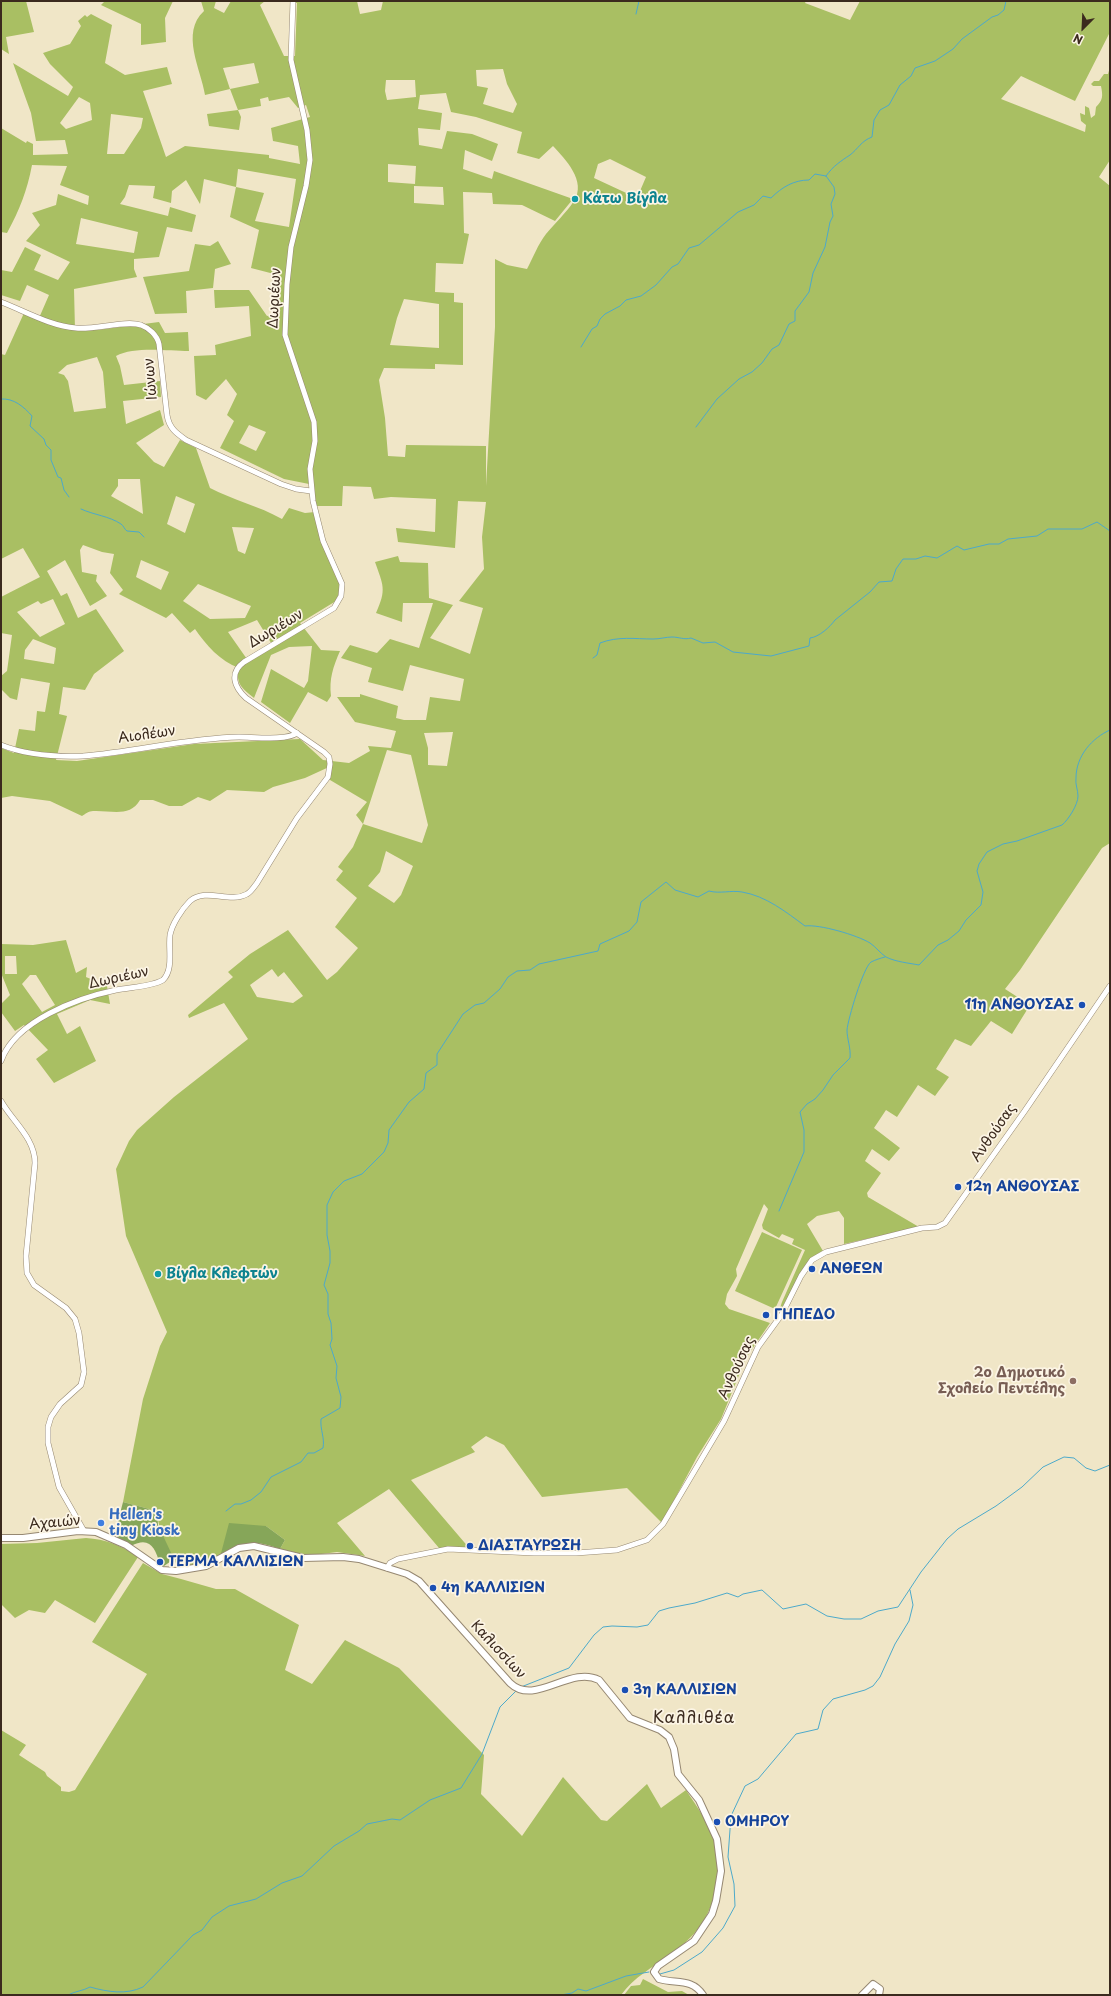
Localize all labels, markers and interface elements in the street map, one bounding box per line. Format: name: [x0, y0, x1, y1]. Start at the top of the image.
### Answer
north arrow: [1063, 8, 1103, 48]
text: N: [1070, 30, 1085, 49]
place label: Κάτω Βίγλα: [583, 191, 667, 207]
marker: Κάτω Βίγλα: [570, 194, 580, 204]
street label: Δωριέων: [265, 267, 285, 329]
street label: Ιώνων: [141, 357, 161, 401]
street label: Δωριέων: [245, 606, 307, 652]
street label: Αιολέων: [117, 723, 177, 747]
street label: Δωριέων: [87, 963, 151, 993]
place label: 11η ΑΝΘΟΥΣΑΣ: [964, 997, 1074, 1013]
marker: 11η ΑΝΘΟΥΣΑΣ: [1077, 1000, 1087, 1010]
street label: Ανθούσας: [968, 1101, 1020, 1165]
place label: 12η ΑΝΘΟΥΣΑΣ: [966, 1179, 1079, 1195]
marker: 12η ΑΝΘΟΥΣΑΣ: [953, 1182, 963, 1192]
place label: ΑΝΘΕΩΝ: [820, 1261, 883, 1277]
marker: ΑΝΘΕΩΝ: [807, 1264, 817, 1274]
place label: Βίγλα Κλεφτών: [166, 1266, 278, 1282]
marker: Βίγλα Κλεφτών: [153, 1269, 163, 1279]
place label: ΓΗΠΕΔΟ: [774, 1307, 835, 1323]
marker: ΓΗΠΕΔΟ: [761, 1310, 771, 1320]
street label: Ανθούσας: [715, 1334, 759, 1402]
place label: 2ο Δημοτικό Σχολείο Πεντέλης: [938, 1365, 1065, 1398]
marker: 2ο Δημοτικό Σχολείο Πεντέλης: [1068, 1376, 1078, 1386]
place label: Hellen's tiny Kiosk: [109, 1507, 180, 1540]
street label: Αχαιών: [28, 1512, 82, 1534]
marker: Hellen's tiny Kiosk: [96, 1518, 106, 1528]
place label: ΔΙΑΣΤΑΥΡΩΣΗ: [478, 1538, 581, 1554]
marker: ΔΙΑΣΤΑΥΡΩΣΗ: [465, 1541, 475, 1551]
place label: ΤΕΡΜΑ ΚΑΛΛΙΣΙΩΝ: [168, 1554, 304, 1570]
marker: ΤΕΡΜΑ ΚΑΛΛΙΣΙΩΝ: [155, 1557, 165, 1567]
place label: 4η ΚΑΛΛΙΣΙΩΝ: [441, 1580, 545, 1596]
marker: 4η ΚΑΛΛΙΣΙΩΝ: [428, 1583, 438, 1593]
street label: Καλισσίων: [467, 1617, 529, 1683]
place label: 3η ΚΑΛΛΙΣΙΩΝ: [633, 1682, 737, 1698]
marker: 3η ΚΑΛΛΙΣΙΩΝ: [620, 1685, 630, 1695]
district label: Καλλιθέα: [653, 1709, 735, 1729]
place label: ΟΜΗΡΟΥ: [725, 1814, 789, 1830]
marker: ΟΜΗΡΟΥ: [712, 1817, 722, 1827]

